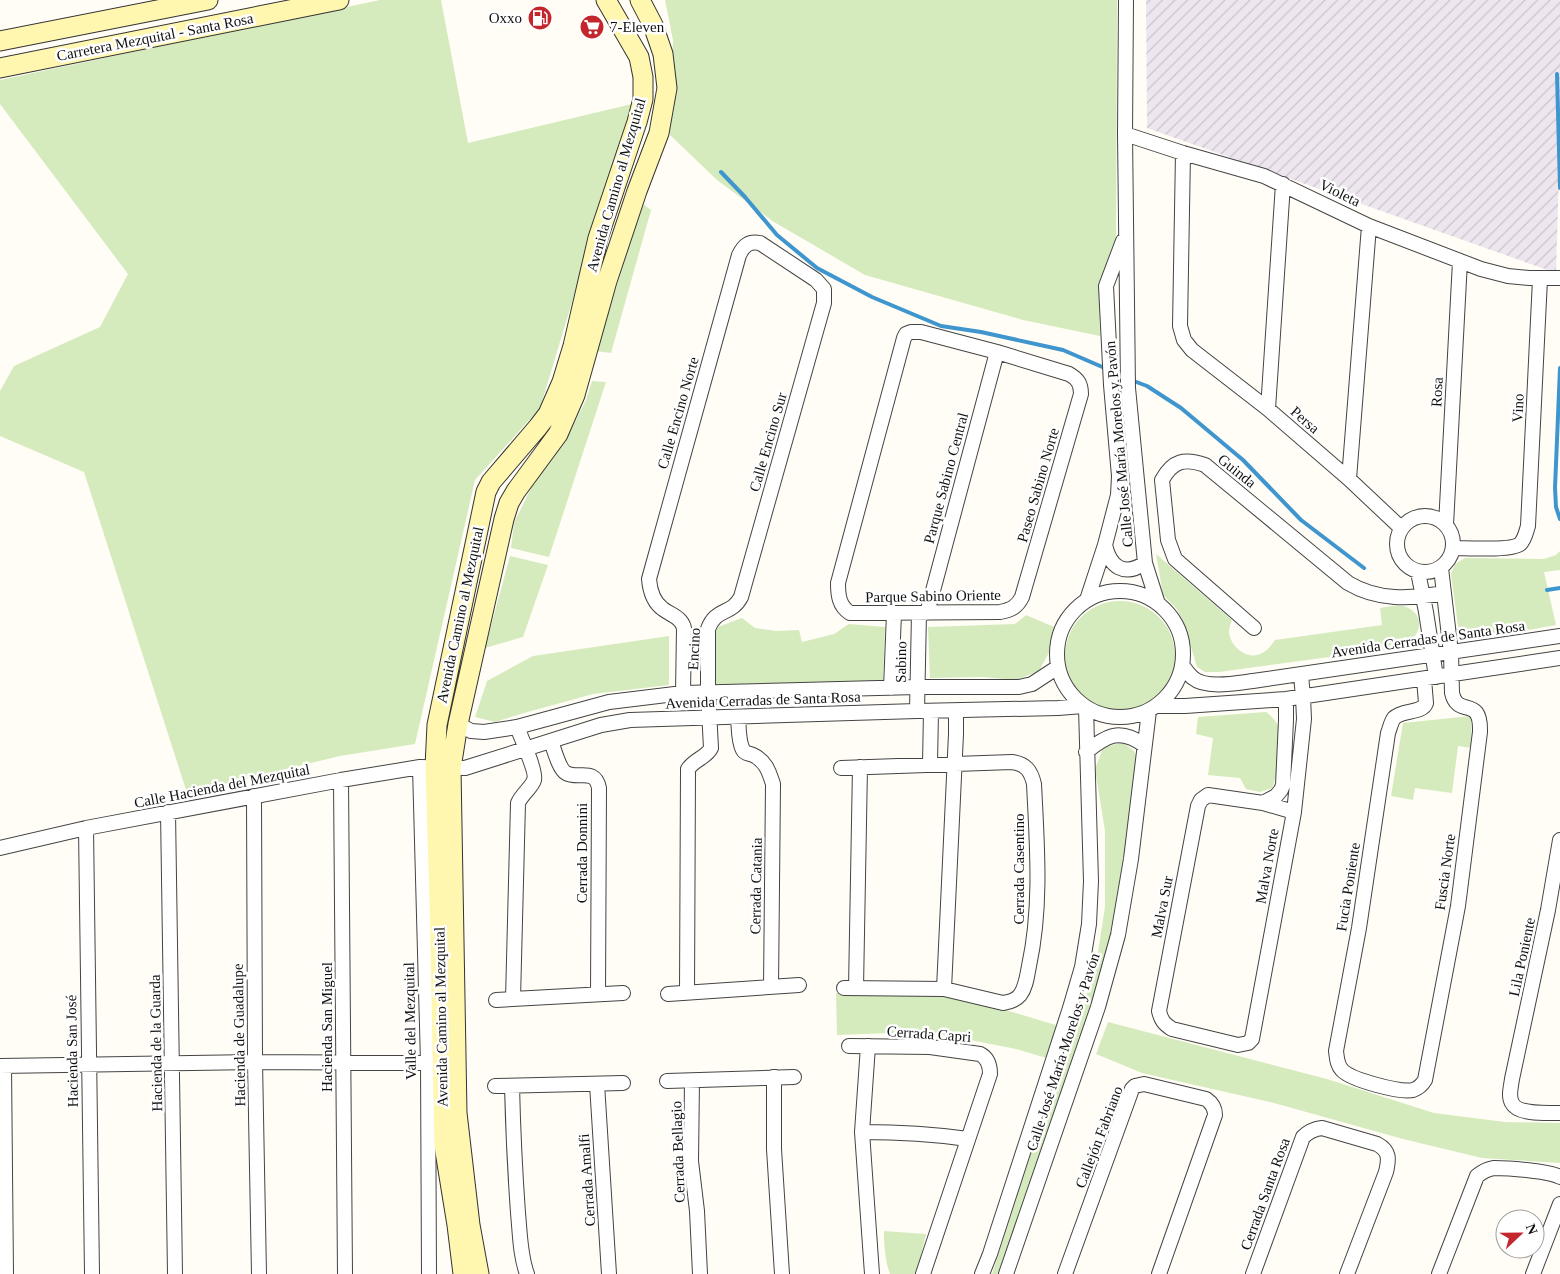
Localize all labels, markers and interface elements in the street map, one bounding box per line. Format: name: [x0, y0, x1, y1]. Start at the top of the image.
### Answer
fuel station icon: Oxxo: [527, 5, 553, 31]
street label: Carretera Mezquital - Santa Rosa: [55, 10, 255, 64]
place label: Oxxo: [489, 10, 522, 26]
supermarket icon: 7-Eleven: [579, 14, 605, 40]
place label: 7-Eleven: [610, 19, 665, 35]
street label: Avenida Camino al Mezquital: [583, 96, 649, 274]
street label: Violeta: [1317, 176, 1363, 210]
street label: Calle José María Morelos y Pavón: [1102, 340, 1136, 548]
street label: Calle Encino Norte: [654, 355, 702, 471]
street label: Rosa: [1428, 376, 1446, 407]
street label: Calle Encino Sur: [746, 391, 790, 493]
street label: Vino: [1509, 393, 1527, 423]
street label: Persa: [1287, 403, 1323, 437]
street label: Parque Sabino Central: [921, 411, 971, 545]
street label: Paseo Sabino Norte: [1014, 426, 1062, 544]
street label: Guinda: [1215, 451, 1259, 491]
street label: Avenida Camino al Mezquital: [433, 525, 487, 705]
street label: Parque Sabino Oriente: [865, 587, 1001, 605]
street label: Avenida Cerradas de Santa Rosa: [1330, 617, 1526, 661]
street label: Encino: [685, 627, 703, 671]
street label: Sabino: [893, 641, 909, 683]
street label: Avenida Cerradas de Santa Rosa: [665, 689, 861, 711]
street label: Calle Hacienda del Mezquital: [133, 761, 311, 811]
street label: Cerrada Donnini: [574, 803, 590, 903]
street label: Cerrada Casentino: [1011, 813, 1027, 925]
street label: Malva Norte: [1253, 827, 1282, 905]
street label: Fuscia Norte: [1432, 832, 1458, 911]
street label: Cerrada Catania: [747, 837, 765, 935]
street label: Fucia Poniente: [1333, 841, 1363, 932]
street label: Malva Sur: [1148, 875, 1176, 939]
street label: Lila Poniente: [1506, 916, 1538, 998]
street label: Avenida Camino al Mezquital: [431, 927, 451, 1107]
street label: Calle José María Morelos y Pavón: [1023, 951, 1103, 1153]
street label: Hacienda San Miguel: [319, 962, 335, 1092]
street label: Valle del Mezquital: [401, 962, 419, 1080]
street label: Hacienda de Guadalupe: [230, 963, 248, 1107]
street label: Hacienda de la Guarda: [147, 974, 165, 1112]
street label: Hacienda San José: [63, 994, 81, 1107]
street label: Cerrada Capri: [886, 1023, 972, 1045]
street label: Callejón Fabriano: [1072, 1084, 1126, 1190]
street label: Cerrada Bellagio: [668, 1101, 688, 1203]
street label: Cerrada Amalfi: [576, 1133, 598, 1227]
street label: Cerrada Santa Rosa: [1237, 1135, 1293, 1252]
north arrow: [1495, 1209, 1545, 1259]
text: N: [1523, 1222, 1540, 1237]

